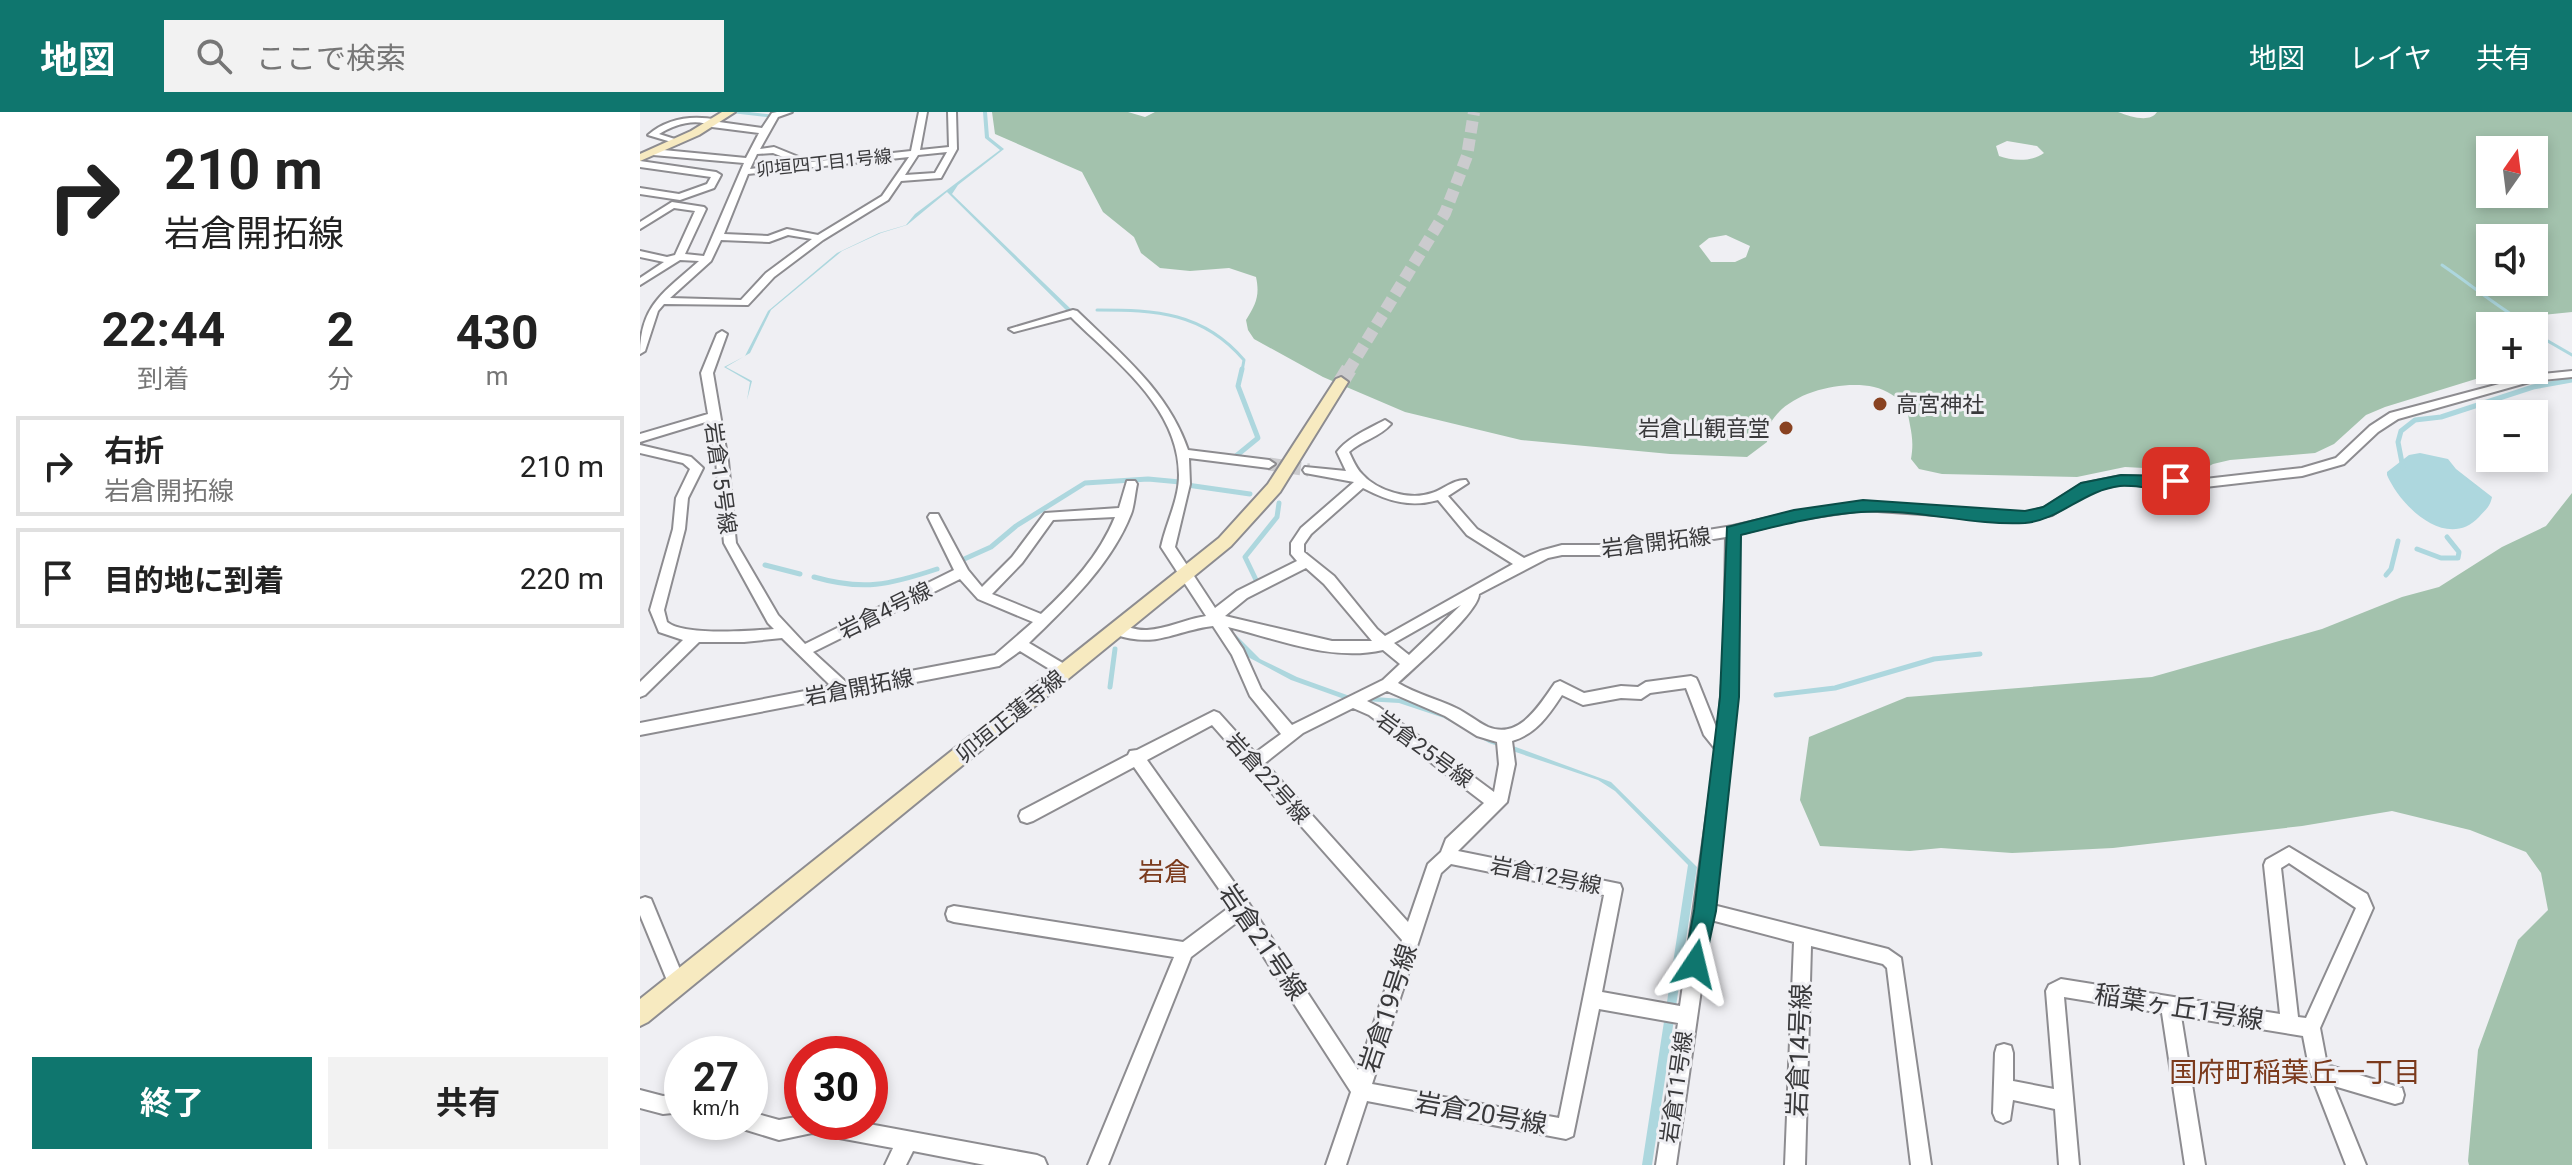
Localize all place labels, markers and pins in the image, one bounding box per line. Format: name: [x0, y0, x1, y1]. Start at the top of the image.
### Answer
place label: 高宮神社: [1896, 392, 1984, 417]
marker: 高宮神社: [1871, 395, 1889, 413]
place label: 岩倉山観音堂: [1638, 416, 1770, 441]
marker: 岩倉山観音堂: [1777, 419, 1795, 437]
pin: [2142, 447, 2210, 515]

